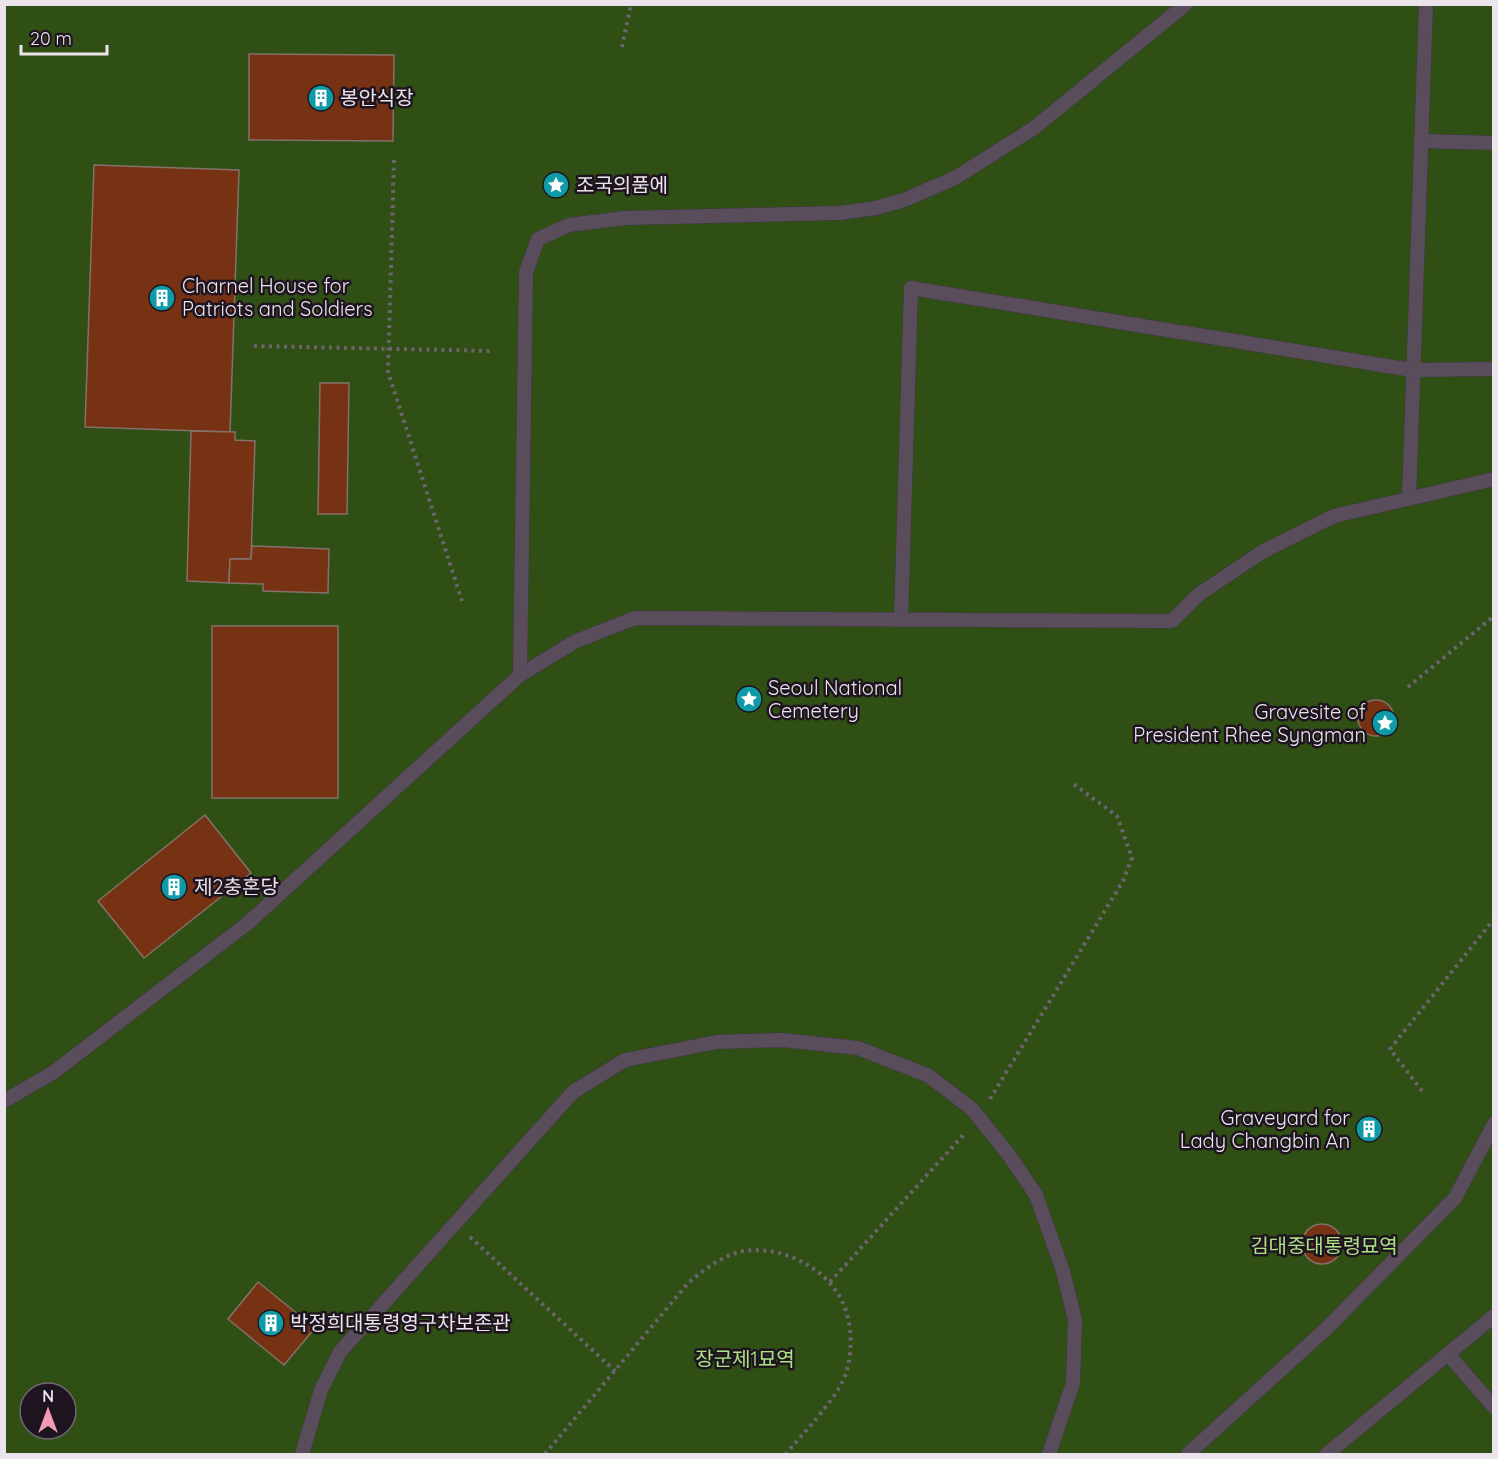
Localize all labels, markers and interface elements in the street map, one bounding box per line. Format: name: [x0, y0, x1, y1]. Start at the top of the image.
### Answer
scale bar: [21, 18, 106, 56]
text: 20 m: [30, 27, 72, 50]
building icon: 봉안식장: [306, 83, 336, 113]
place label: 봉안식장: [340, 85, 414, 110]
place icon: 조국의품에: [541, 170, 571, 200]
place label: 조국의품에: [576, 172, 668, 197]
place label: Charnel House for Patriots and Soldiers: [182, 273, 373, 321]
building icon: Charnel House for Patriots and Soldiers: [147, 283, 177, 313]
place label: Seoul National Cemetery: [768, 675, 902, 723]
place icon: Seoul National Cemetery: [734, 684, 764, 714]
place label: Gravesite of President Rhee Syngman: [1133, 699, 1366, 747]
place icon: Gravesite of President Rhee Syngman: [1370, 708, 1400, 738]
building icon: 제2충혼당: [159, 872, 189, 902]
place label: 제2충혼당: [194, 874, 279, 899]
place label: Graveyard for Lady Changbin An: [1180, 1105, 1350, 1153]
building icon: Graveyard for Lady Changbin An: [1354, 1114, 1384, 1144]
park label: 김대중대통령묘역: [1250, 1233, 1398, 1258]
building icon: 박정희대통령영구차보존관: [256, 1308, 286, 1338]
place label: 박정희대통령영구차보존관: [290, 1310, 511, 1335]
park label: 장군제1묘역: [695, 1346, 795, 1371]
north arrow: [18, 1381, 78, 1441]
text: N: [42, 1386, 54, 1406]

